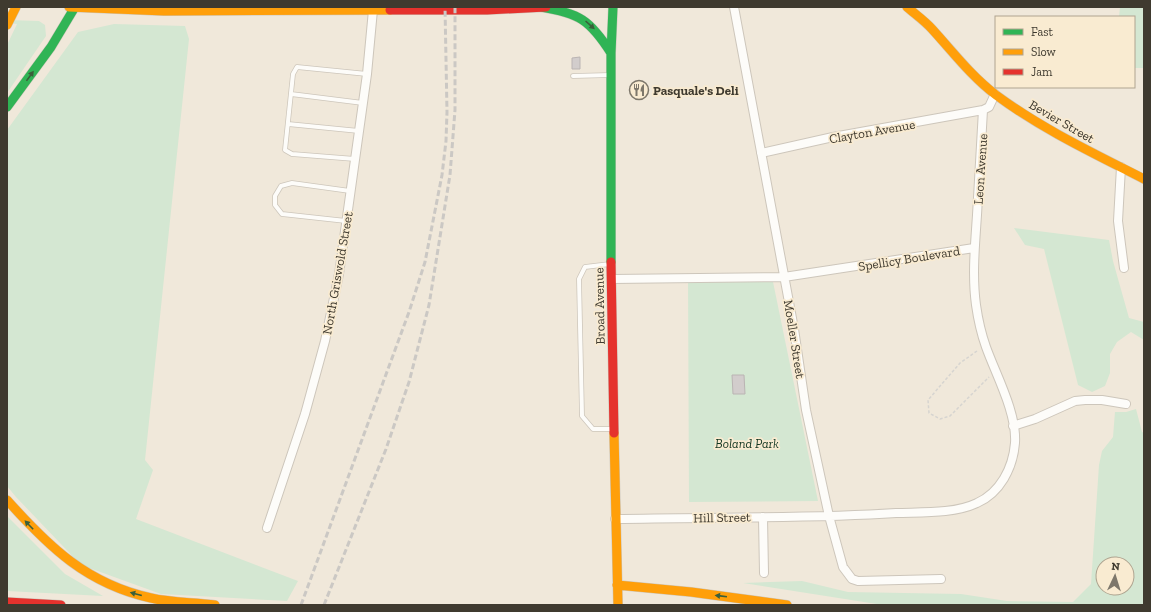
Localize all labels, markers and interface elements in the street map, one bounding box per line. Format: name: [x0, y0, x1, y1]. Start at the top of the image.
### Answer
legend: [995, 16, 1135, 88]
one-way arrow: [584, 20, 595, 29]
text: Fast: [1031, 25, 1054, 39]
text: Slow: [1031, 45, 1057, 59]
text: Jam: [1031, 65, 1053, 79]
one-way arrow: [26, 70, 34, 81]
restaurant icon: Pasquale's Deli: [628, 79, 650, 101]
place label: Pasquale's Deli: [653, 83, 739, 98]
street label: Bevier Street: [1027, 97, 1097, 146]
street label: Clayton Avenue: [828, 117, 916, 146]
street label: Leon Avenue: [971, 133, 990, 205]
street label: North Griswold Street: [319, 210, 356, 336]
street label: Spellicy Boulevard: [857, 243, 961, 274]
street label: Broad Avenue: [591, 267, 608, 345]
street label: Moeller Street: [781, 299, 808, 380]
park label: Boland Park: [715, 436, 779, 451]
street label: Hill Street: [693, 509, 751, 526]
one-way arrow: [24, 520, 34, 530]
north arrow: [1095, 556, 1135, 596]
text: N: [1111, 560, 1121, 573]
one-way arrow: [130, 591, 142, 597]
one-way arrow: [715, 593, 727, 599]

